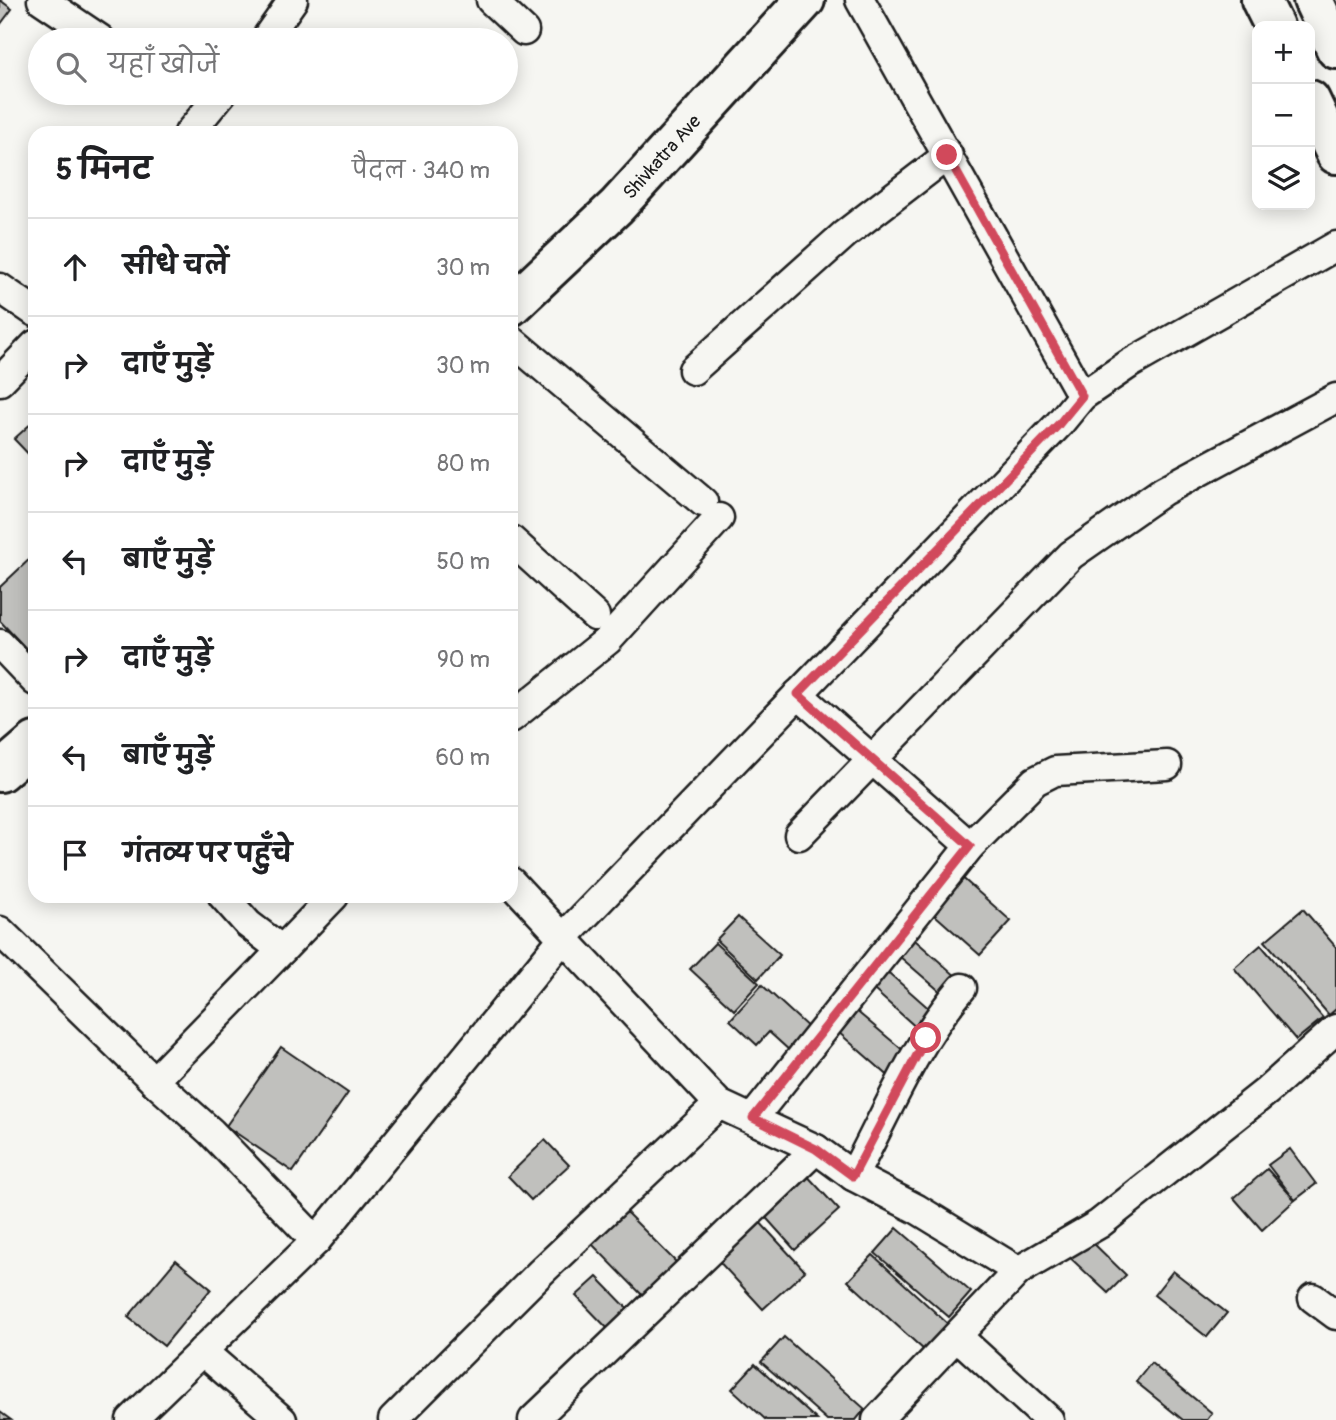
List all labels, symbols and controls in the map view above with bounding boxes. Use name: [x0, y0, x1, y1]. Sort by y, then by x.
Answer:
map controls: [1252, 21, 1315, 210]
button: +: [1252, 21, 1315, 84]
search box: [28, 28, 518, 105]
icon: search: [52, 48, 90, 86]
text: यहाँ खोजें: [108, 49, 219, 81]
button: −: [1252, 84, 1315, 147]
street label: Shivkatra Ave: [618, 109, 707, 204]
route end: [931, 139, 962, 170]
button: layers: [1252, 147, 1315, 210]
text: 5 मिनट: [56, 151, 152, 188]
text: पैदल · 340 m: [352, 156, 490, 185]
icon: ahead: [56, 248, 94, 286]
text: सीधे चलें: [123, 250, 228, 282]
text: 30 m: [436, 253, 490, 282]
icon: right: [56, 346, 94, 384]
text: दाएँ मुड़ें: [123, 348, 212, 380]
text: 30 m: [436, 351, 490, 380]
icon: right: [56, 444, 94, 482]
text: दाएँ मुड़ें: [123, 446, 212, 478]
text: 80 m: [437, 449, 490, 478]
icon: left: [56, 542, 94, 580]
text: बाएँ मुड़ें: [123, 544, 213, 576]
text: 50 m: [436, 547, 490, 576]
icon: right: [56, 640, 94, 678]
text: दाएँ मुड़ें: [123, 642, 212, 674]
text: 90 m: [437, 645, 490, 674]
icon: left: [56, 738, 94, 776]
text: बाएँ मुड़ें: [123, 740, 213, 772]
text: 60 m: [435, 743, 490, 772]
icon: arrive: [56, 836, 94, 874]
text: गंतव्य पर पहुँचे: [123, 838, 292, 870]
route start: [910, 1022, 941, 1053]

